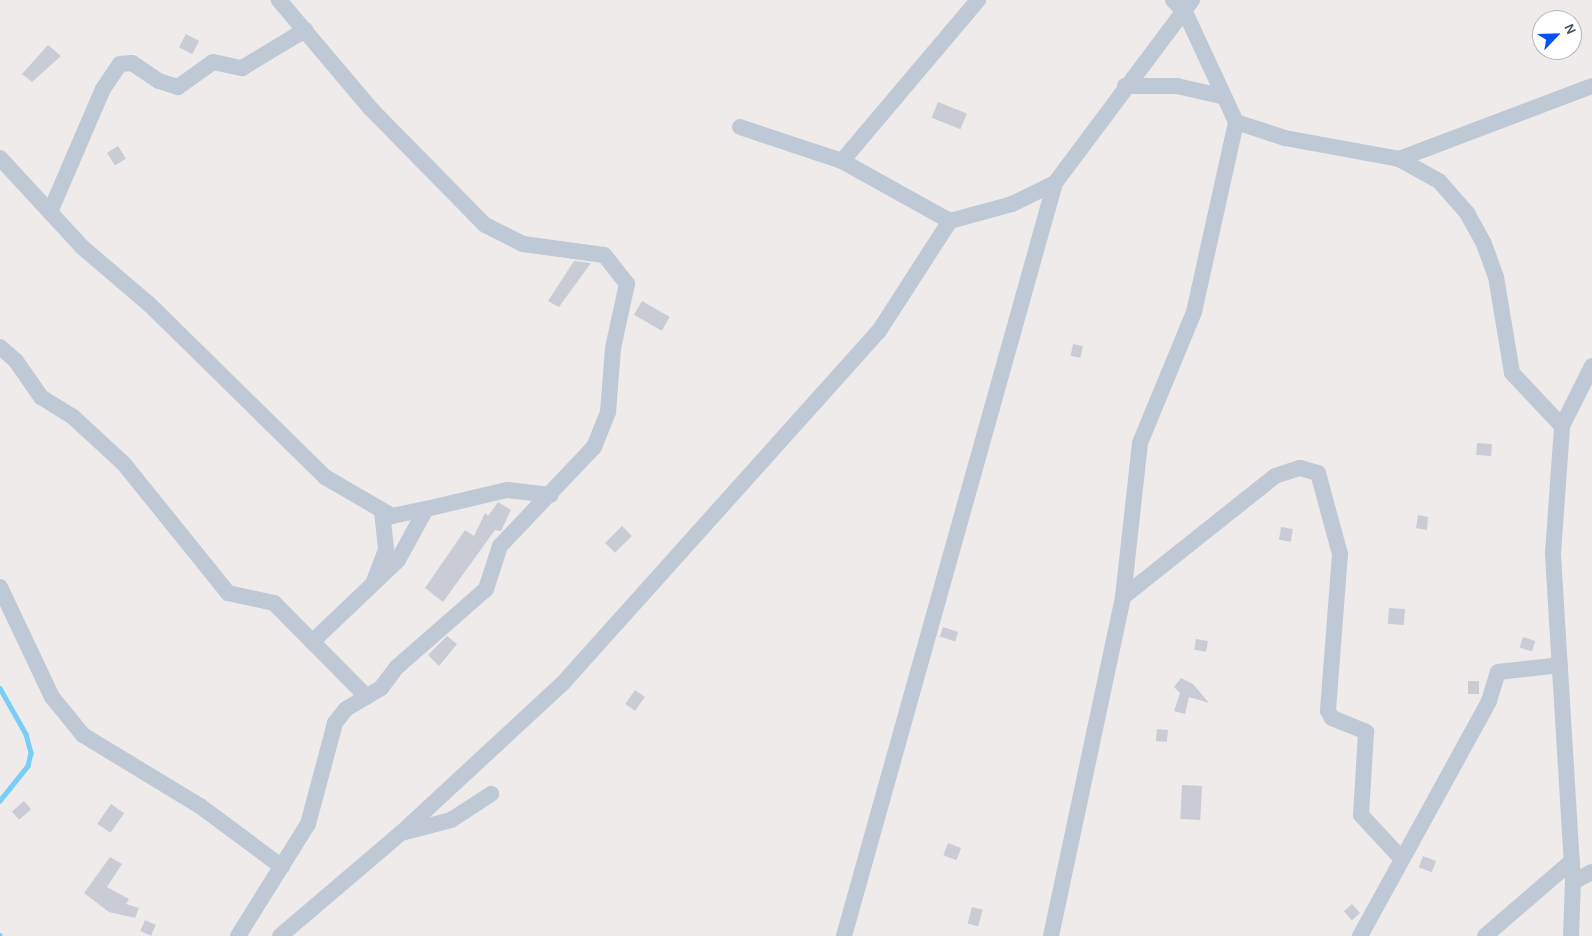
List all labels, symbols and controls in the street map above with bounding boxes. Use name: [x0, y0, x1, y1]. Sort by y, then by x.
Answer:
north arrow: [1532, 10, 1582, 60]
text: N: [1560, 21, 1580, 37]

